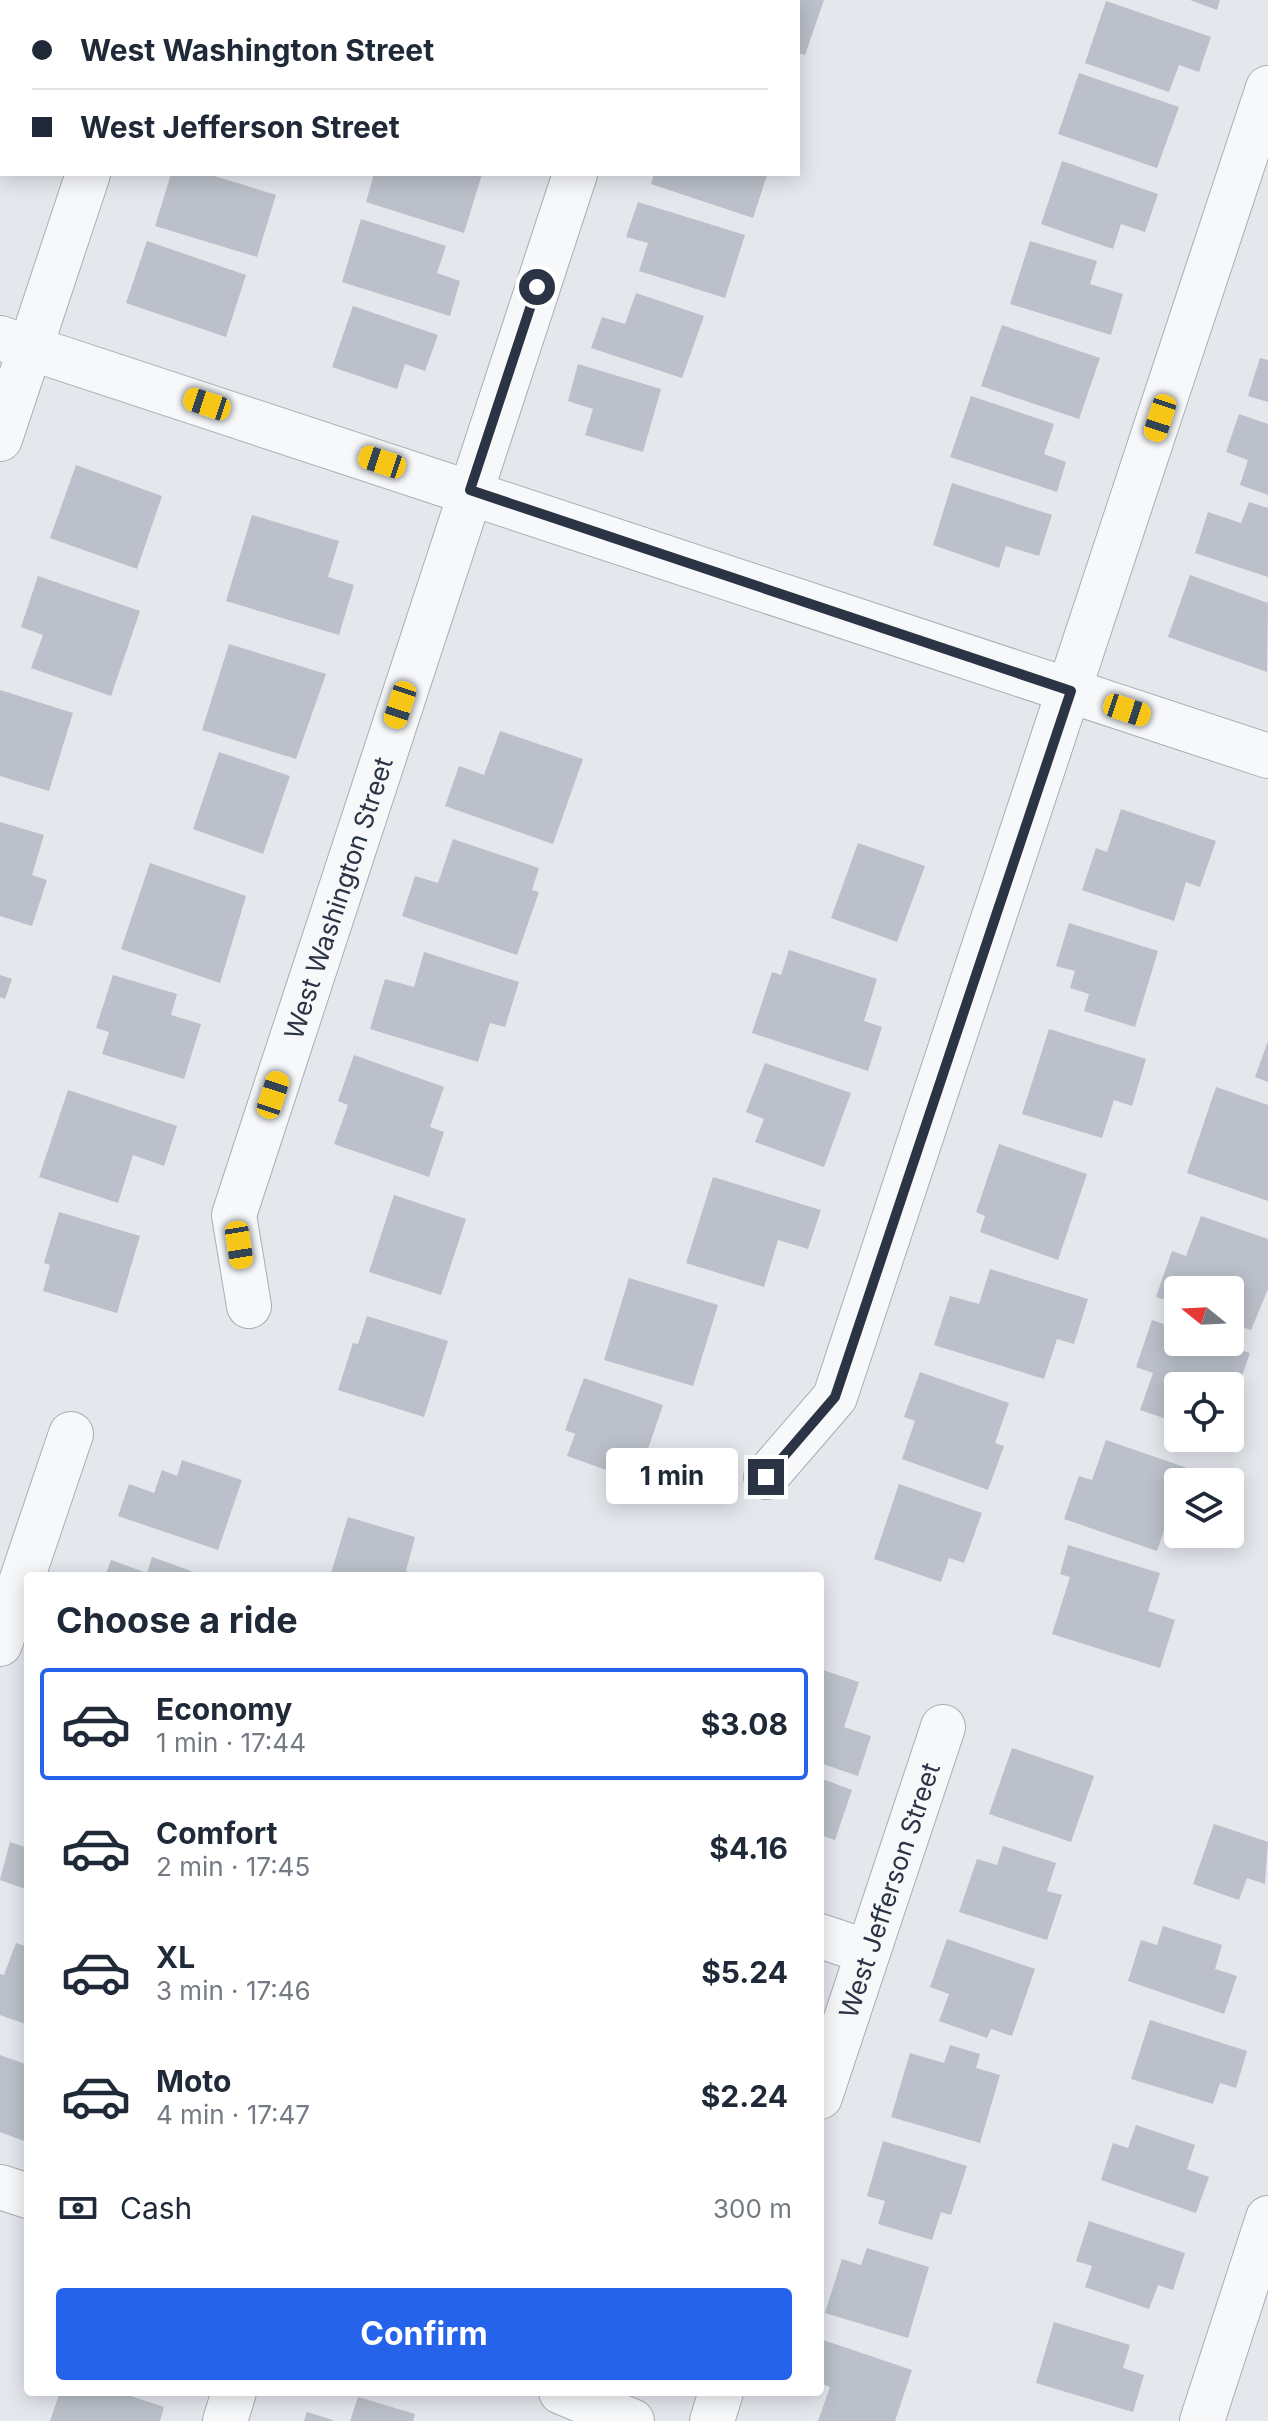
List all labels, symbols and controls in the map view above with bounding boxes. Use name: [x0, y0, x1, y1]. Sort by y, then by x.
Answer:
text: West Washington Street: [80, 32, 434, 68]
text: West Jefferson Street: [80, 109, 400, 145]
route start: [519, 269, 555, 305]
car: [180, 385, 234, 423]
car: [1141, 391, 1179, 445]
car: [355, 443, 409, 481]
car: [381, 678, 419, 732]
car: [1100, 691, 1154, 729]
street label: West Washington Street: [277, 753, 398, 1043]
car: [254, 1068, 292, 1122]
car: [223, 1219, 255, 1271]
north arrow: [1164, 1276, 1244, 1356]
map controls: [1164, 1276, 1244, 1548]
button: locate: [1164, 1372, 1244, 1452]
callout: 1 min: [606, 1449, 738, 1505]
route end: [748, 1459, 784, 1495]
text: 1 min: [640, 1460, 704, 1491]
button: layers: [1164, 1468, 1244, 1548]
text: Choose a ride: [56, 1598, 298, 1642]
icon: car: [60, 1688, 132, 1760]
text: Economy: [156, 1691, 292, 1727]
text: $3.08: [701, 1706, 788, 1742]
text: 1 min · 17:44: [156, 1727, 306, 1758]
street label: West Jefferson Street: [832, 1759, 946, 2022]
icon: car: [60, 1812, 132, 1884]
text: Comfort: [156, 1815, 277, 1851]
text: $4.16: [709, 1830, 788, 1866]
text: 2 min · 17:45: [156, 1851, 310, 1882]
icon: car: [60, 1936, 132, 2008]
text: XL: [156, 1939, 195, 1975]
text: $5.24: [701, 1954, 788, 1990]
text: 3 min · 17:46: [156, 1975, 311, 2006]
icon: car: [60, 2060, 132, 2132]
text: Moto: [156, 2063, 231, 2099]
text: $2.24: [701, 2078, 788, 2114]
text: 4 min · 17:47: [156, 2099, 310, 2130]
icon: cash: [56, 2186, 100, 2230]
text: Cash: [120, 2190, 192, 2226]
text: 300 m: [713, 2193, 792, 2224]
button: Confirm: [56, 2288, 792, 2380]

